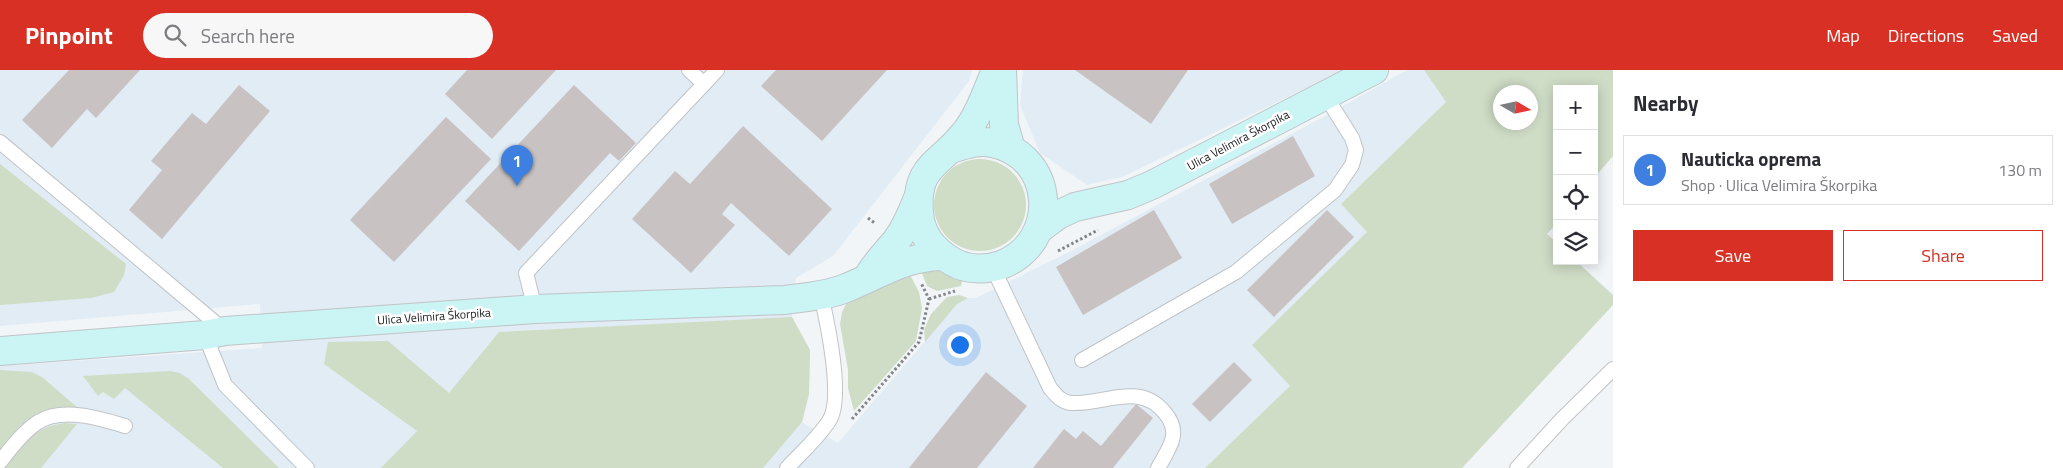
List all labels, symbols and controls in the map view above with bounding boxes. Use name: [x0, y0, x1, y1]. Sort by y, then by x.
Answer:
search box: [143, 13, 493, 58]
text: Pinpoint: [25, 17, 113, 53]
icon: search: [161, 21, 189, 49]
text: Search here: [201, 21, 295, 50]
text: Map: [1826, 22, 1860, 49]
text: Directions: [1888, 22, 1964, 49]
text: Saved: [1992, 22, 2038, 49]
north arrow: [1493, 85, 1538, 130]
map controls: [1553, 85, 1598, 265]
button: +: [1553, 85, 1598, 130]
text: Nearby: [1633, 87, 1698, 119]
street label: Ulica Velimira Škorpika: [1183, 105, 1293, 175]
button: −: [1553, 130, 1598, 175]
text: Nauticka oprema: [1681, 144, 1821, 173]
pin: 1: [501, 145, 533, 186]
text: 1: [1646, 158, 1654, 182]
text: 130 m: [1998, 158, 2042, 182]
text: Shop · Ulica Velimira Škorpika: [1681, 173, 1877, 197]
button: locate: [1553, 175, 1598, 220]
button: layers: [1553, 220, 1598, 265]
button: Save: [1633, 230, 1833, 281]
button: Share: [1843, 230, 2043, 281]
street label: Ulica Velimira Škorpika: [377, 303, 491, 329]
your location: [947, 332, 973, 358]

